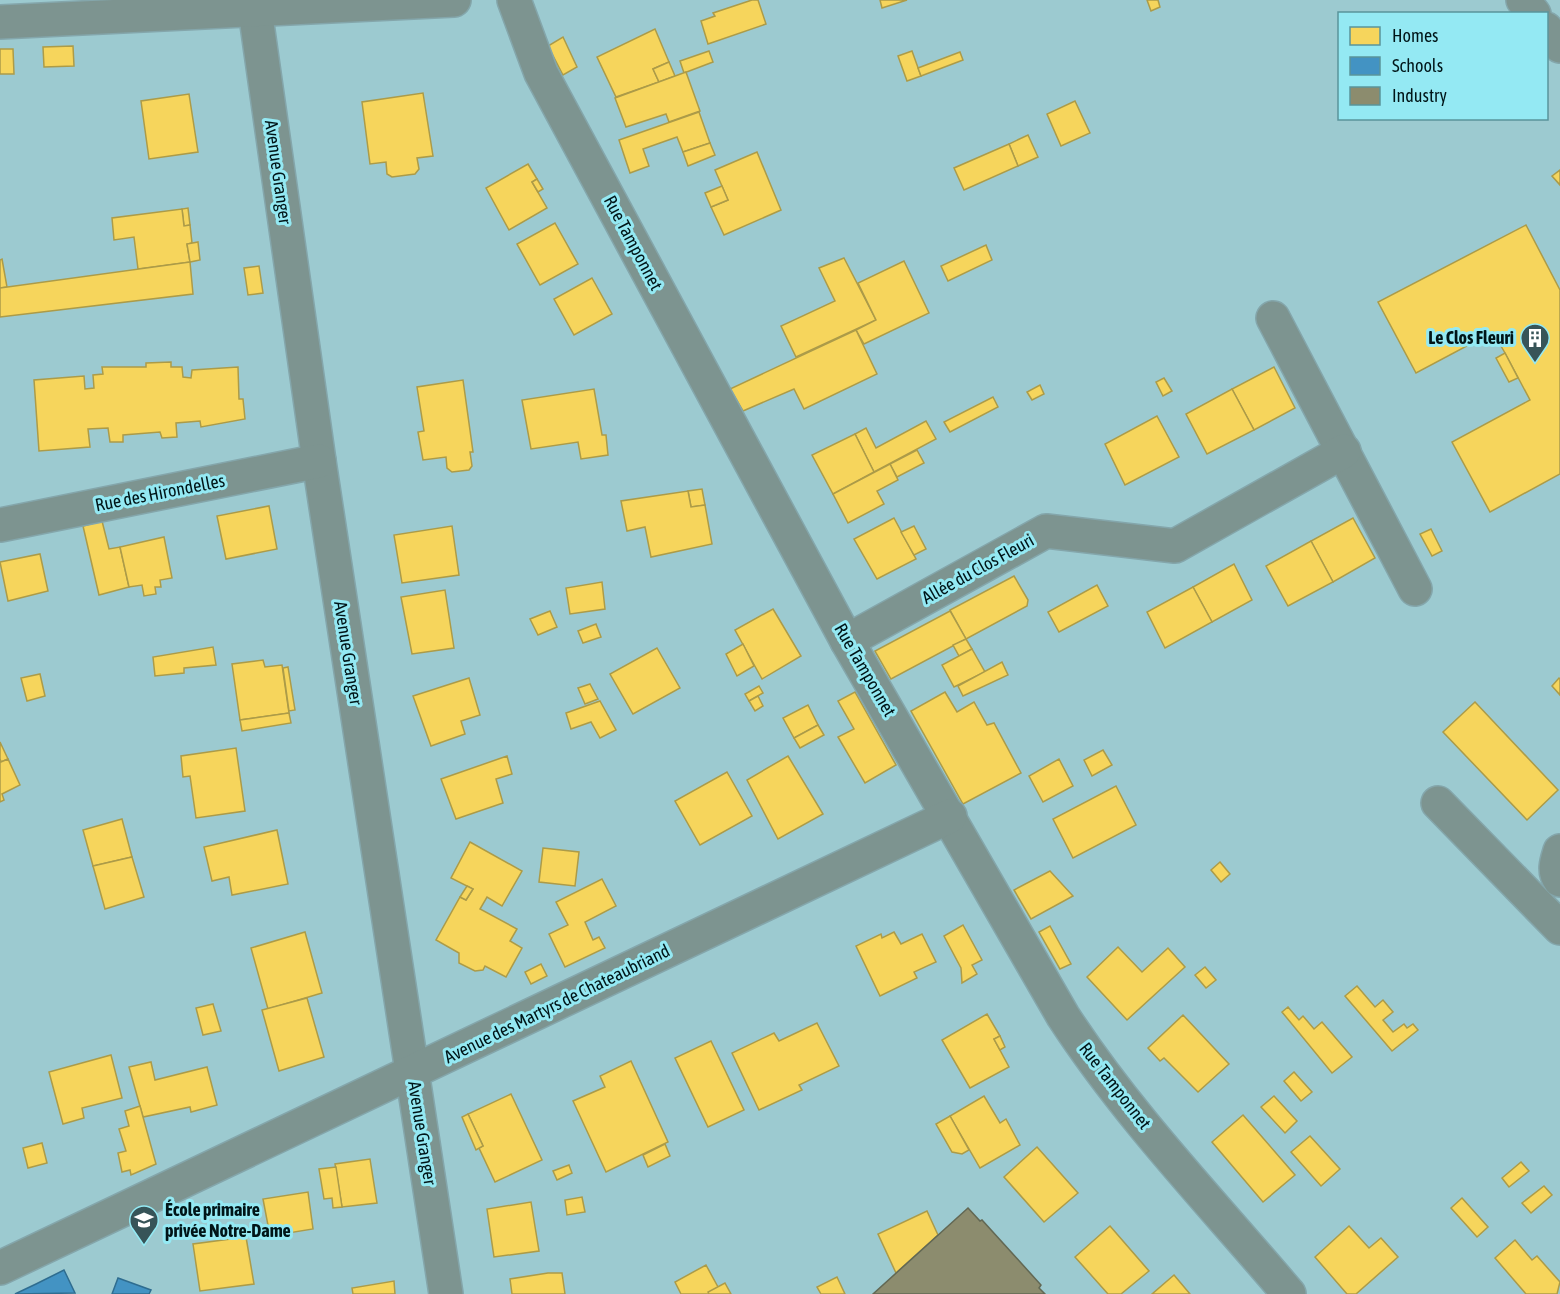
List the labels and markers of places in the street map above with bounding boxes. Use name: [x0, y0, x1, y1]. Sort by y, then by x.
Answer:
building icon: Le Clos Fleuri: [1519, 322, 1551, 364]
place label: Le Clos Fleuri: [1428, 327, 1514, 348]
place label: École primaire privée Notre-Dame: [165, 1199, 291, 1241]
school or university icon: École primaire privée Notre-Dame: [128, 1204, 160, 1246]

